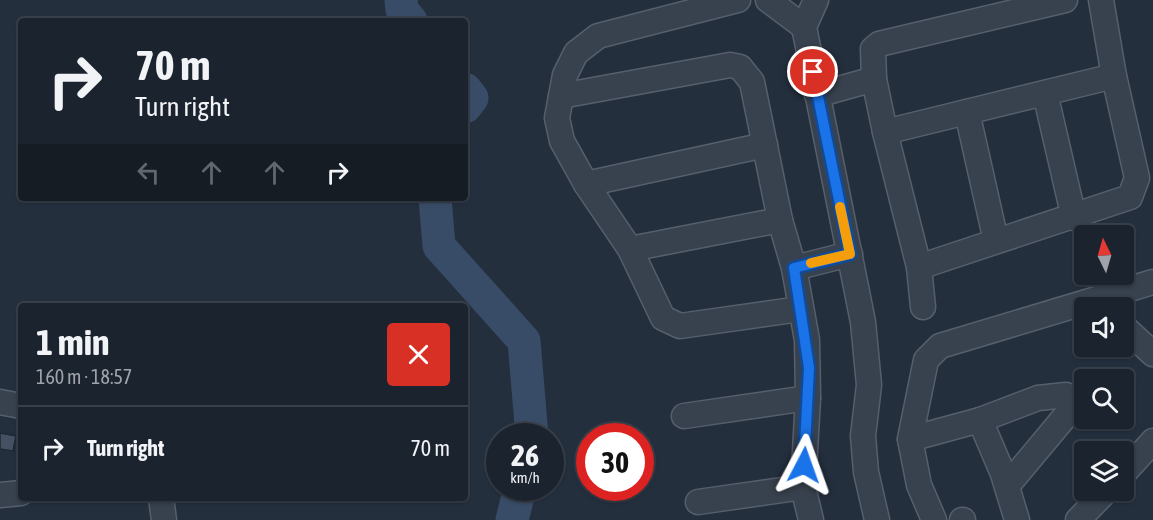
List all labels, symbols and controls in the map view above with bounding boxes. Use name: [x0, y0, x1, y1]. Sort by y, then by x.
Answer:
text: 70 m: [135, 41, 210, 89]
icon: right: [36, 42, 114, 120]
pin: [787, 46, 838, 97]
icon: arrive: [796, 55, 829, 88]
text: Turn right: [135, 91, 230, 122]
icon: left: [132, 156, 165, 189]
icon: ahead: [195, 156, 228, 189]
icon: ahead: [258, 156, 291, 189]
icon: right: [321, 156, 354, 189]
north arrow: [1074, 225, 1134, 285]
map controls: [1074, 225, 1134, 501]
button: sound: [1074, 297, 1134, 357]
text: 1 min: [36, 321, 110, 363]
button: close: [387, 323, 450, 386]
text: 160 m · 18:57: [36, 365, 132, 388]
button: search: [1074, 369, 1134, 429]
speed limit sign: 30: [576, 423, 654, 501]
icon: right: [36, 432, 69, 465]
position arrow: [772, 433, 836, 497]
text: Turn right: [87, 435, 164, 461]
text: 70 m: [410, 435, 450, 461]
text: 26: [511, 438, 539, 472]
button: layers: [1074, 441, 1134, 501]
text: km/h: [510, 469, 540, 486]

